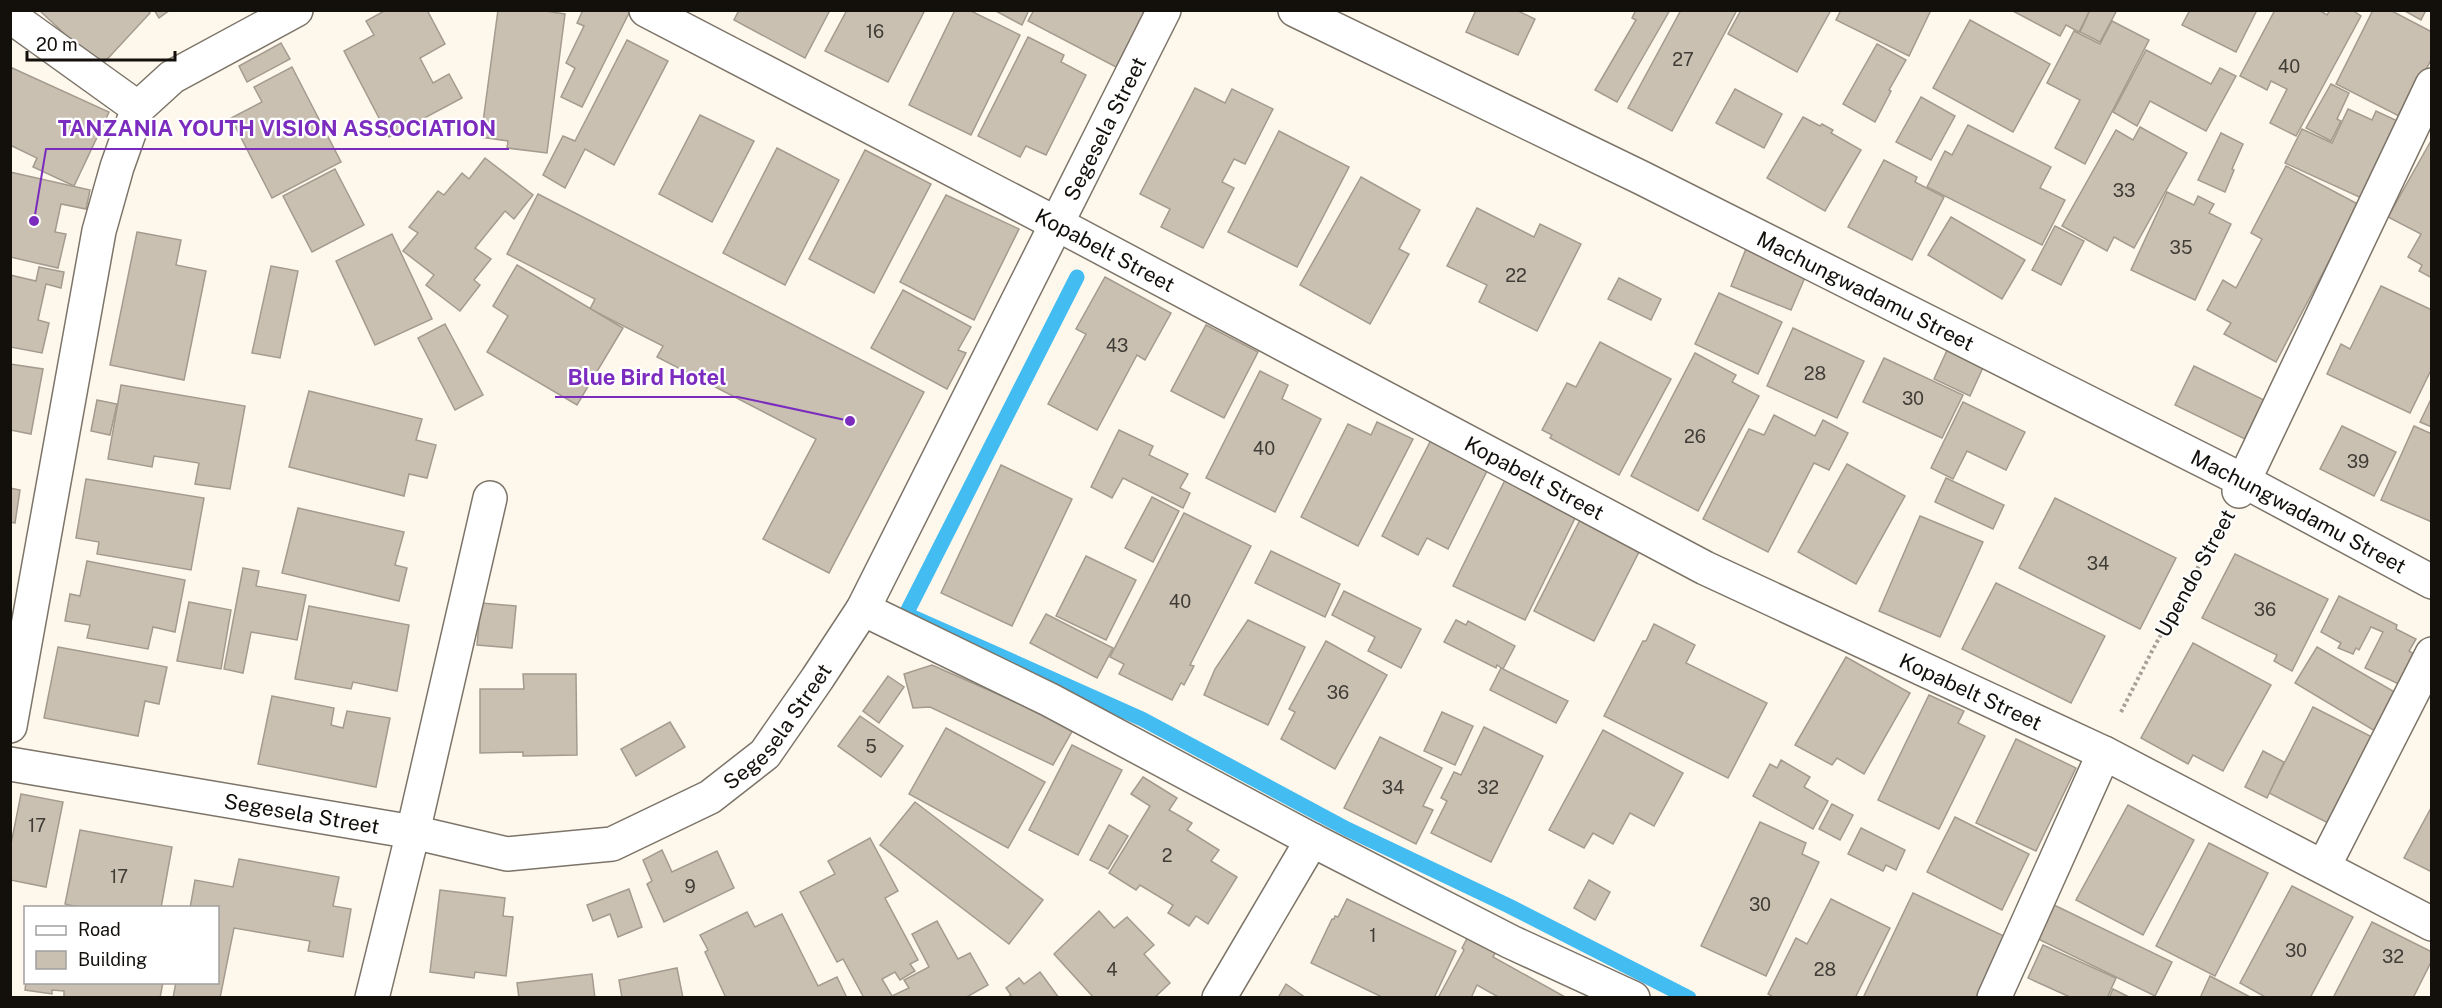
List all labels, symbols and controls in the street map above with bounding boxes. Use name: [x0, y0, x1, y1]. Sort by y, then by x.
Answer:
house number: 16: [866, 21, 884, 42]
scale bar: [27, 24, 176, 62]
text: 20 m: [36, 34, 78, 55]
house number: 27: [1672, 49, 1694, 70]
street label: Segesela Street: [1058, 53, 1151, 204]
house number: 40: [2278, 56, 2300, 77]
callout: TANZANIA YOUTH VISION ASSOCIATION: [46, 109, 509, 149]
text: TANZANIA YOUTH VISION ASSOCIATION: [58, 115, 496, 141]
house number: 33: [2113, 180, 2135, 201]
street label: Kopabelt Street: [1031, 203, 1179, 297]
street label: Machungwadamu Street: [1753, 226, 1978, 356]
house number: 35: [2170, 237, 2192, 258]
house number: 22: [1505, 265, 1527, 286]
house number: 43: [1106, 335, 1128, 356]
callout: Blue Bird Hotel: [555, 357, 738, 397]
house number: 28: [1804, 363, 1826, 384]
text: Blue Bird Hotel: [568, 364, 726, 390]
house number: 30: [1902, 388, 1924, 409]
house number: 26: [1684, 426, 1706, 447]
street label: Kopabelt Street: [1461, 430, 1609, 525]
house number: 40: [1253, 438, 1275, 459]
street label: Machungwadamu Street: [2187, 444, 2411, 578]
house number: 39: [2347, 451, 2369, 472]
street label: Upendo Street: [2150, 505, 2240, 641]
house number: 34: [2087, 553, 2109, 574]
house number: 40: [1169, 591, 1191, 612]
house number: 36: [2254, 599, 2276, 620]
street label: Kopabelt Street: [1896, 647, 2046, 735]
street label: Segesela Street: [718, 659, 836, 795]
house number: 36: [1327, 682, 1349, 703]
house number: 5: [865, 736, 877, 757]
house number: 34: [1382, 777, 1404, 798]
house number: 32: [1477, 777, 1499, 798]
street label: Segesela Street: [222, 788, 382, 839]
house number: 17: [28, 815, 46, 836]
house number: 2: [1162, 845, 1172, 866]
house number: 17: [110, 866, 128, 887]
house number: 9: [684, 876, 696, 897]
house number: 30: [1749, 894, 1771, 915]
legend: [24, 906, 219, 984]
text: Road: [78, 919, 121, 940]
house number: 1: [1369, 925, 1377, 946]
house number: 30: [2285, 940, 2307, 961]
house number: 32: [2382, 946, 2404, 967]
text: Building: [78, 949, 147, 970]
house number: 4: [1106, 959, 1118, 980]
house number: 28: [1814, 959, 1836, 980]

